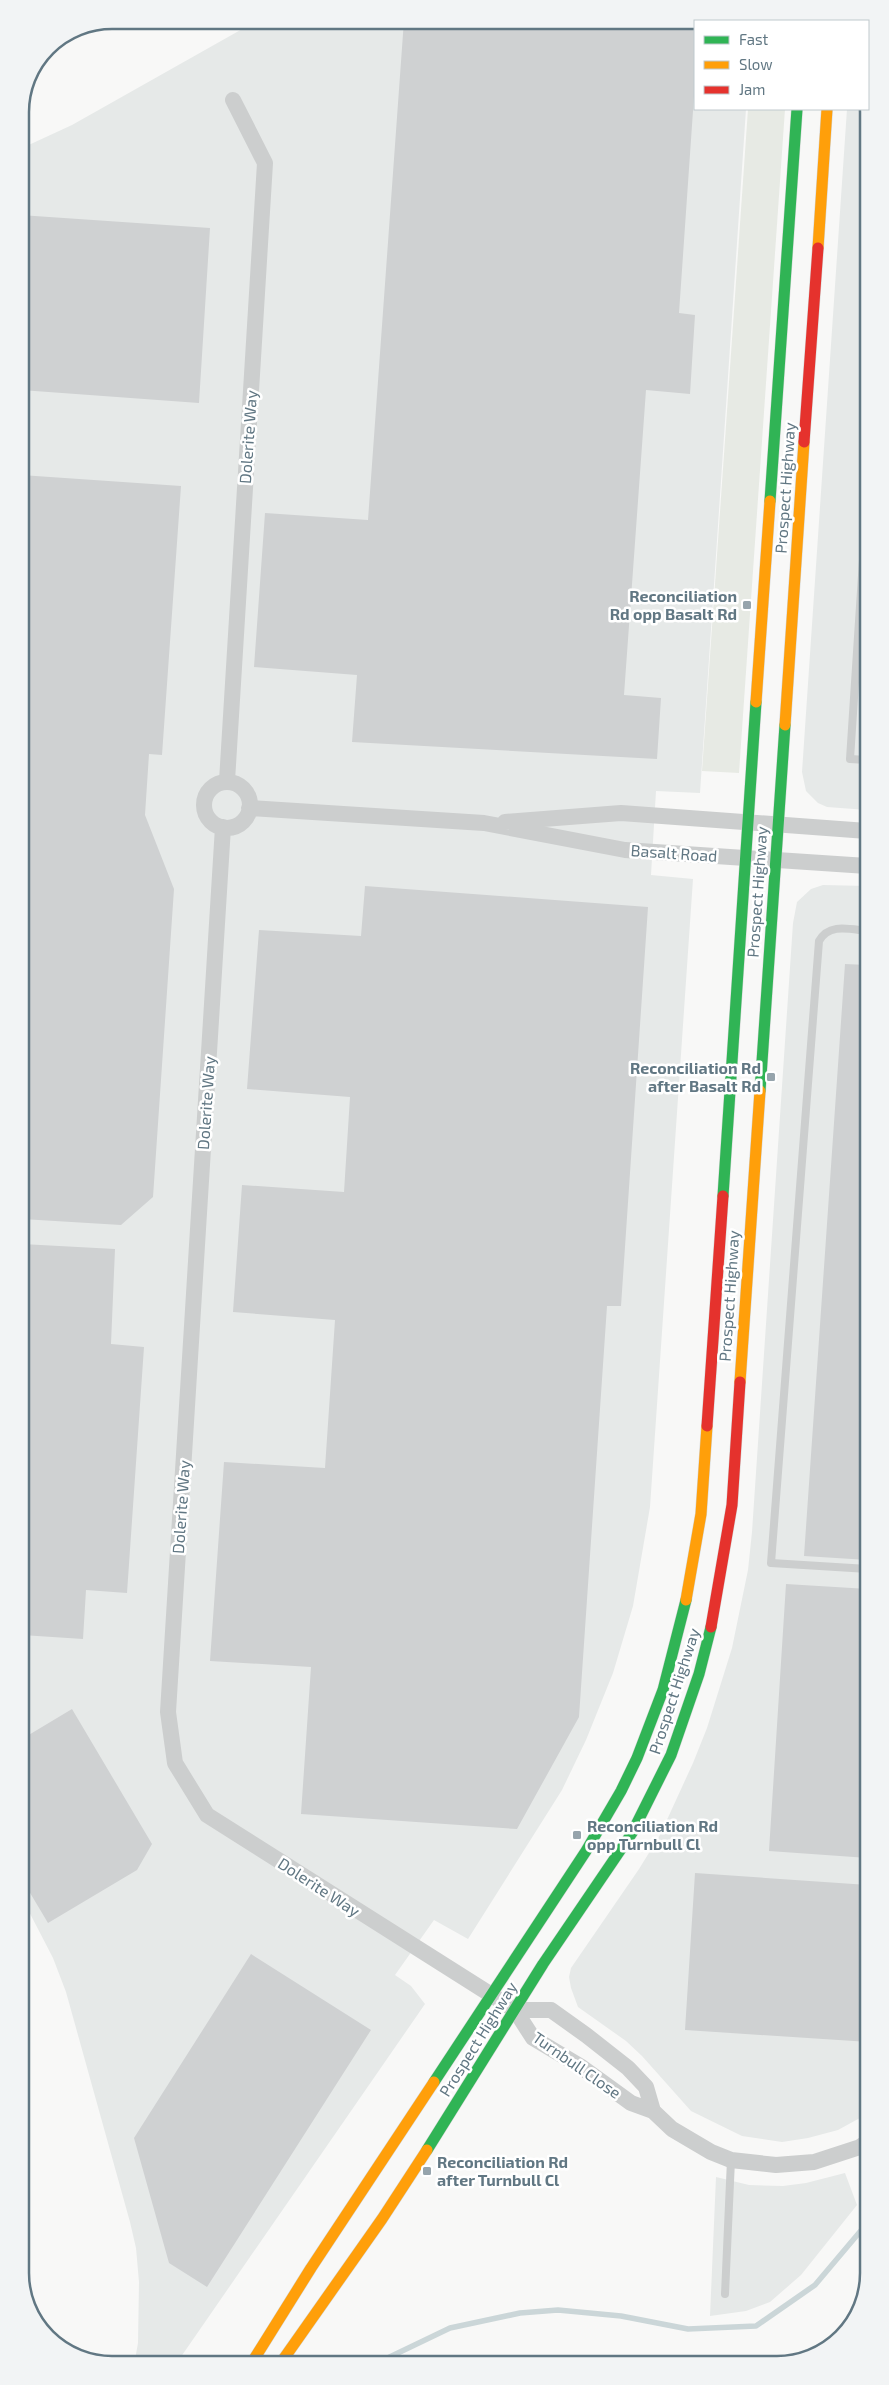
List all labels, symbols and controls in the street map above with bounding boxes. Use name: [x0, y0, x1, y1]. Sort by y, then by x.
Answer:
legend: [694, 20, 869, 110]
text: Fast: [739, 30, 769, 48]
text: Slow: [739, 55, 773, 73]
text: Jam: [739, 80, 765, 98]
street label: Dolerite Way: [235, 389, 260, 484]
street label: Prospect Highway: [770, 421, 799, 554]
place label: Reconciliation Rd opp Basalt Rd: [610, 586, 737, 623]
marker: Reconciliation Rd opp Basalt Rd: [741, 599, 753, 611]
street label: Prospect Highway: [742, 825, 771, 958]
street label: Basalt Road: [630, 840, 718, 865]
street label: Dolerite Way: [193, 1055, 218, 1150]
place label: Reconciliation Rd after Basalt Rd: [630, 1058, 761, 1095]
marker: Reconciliation Rd after Basalt Rd: [765, 1071, 777, 1083]
street label: Prospect Highway: [714, 1229, 743, 1362]
street label: Dolerite Way: [168, 1459, 193, 1554]
street label: Prospect Highway: [644, 1625, 703, 1756]
place label: Reconciliation Rd opp Turnbull Cl: [587, 1816, 718, 1853]
marker: Reconciliation Rd opp Turnbull Cl: [571, 1829, 583, 1841]
street label: Dolerite Way: [275, 1853, 364, 1920]
street label: Prospect Highway: [435, 1977, 521, 2100]
street label: Turnbull Close: [530, 2027, 625, 2102]
place label: Reconciliation Rd after Turnbull Cl: [437, 2152, 568, 2189]
marker: Reconciliation Rd after Turnbull Cl: [421, 2165, 433, 2177]

